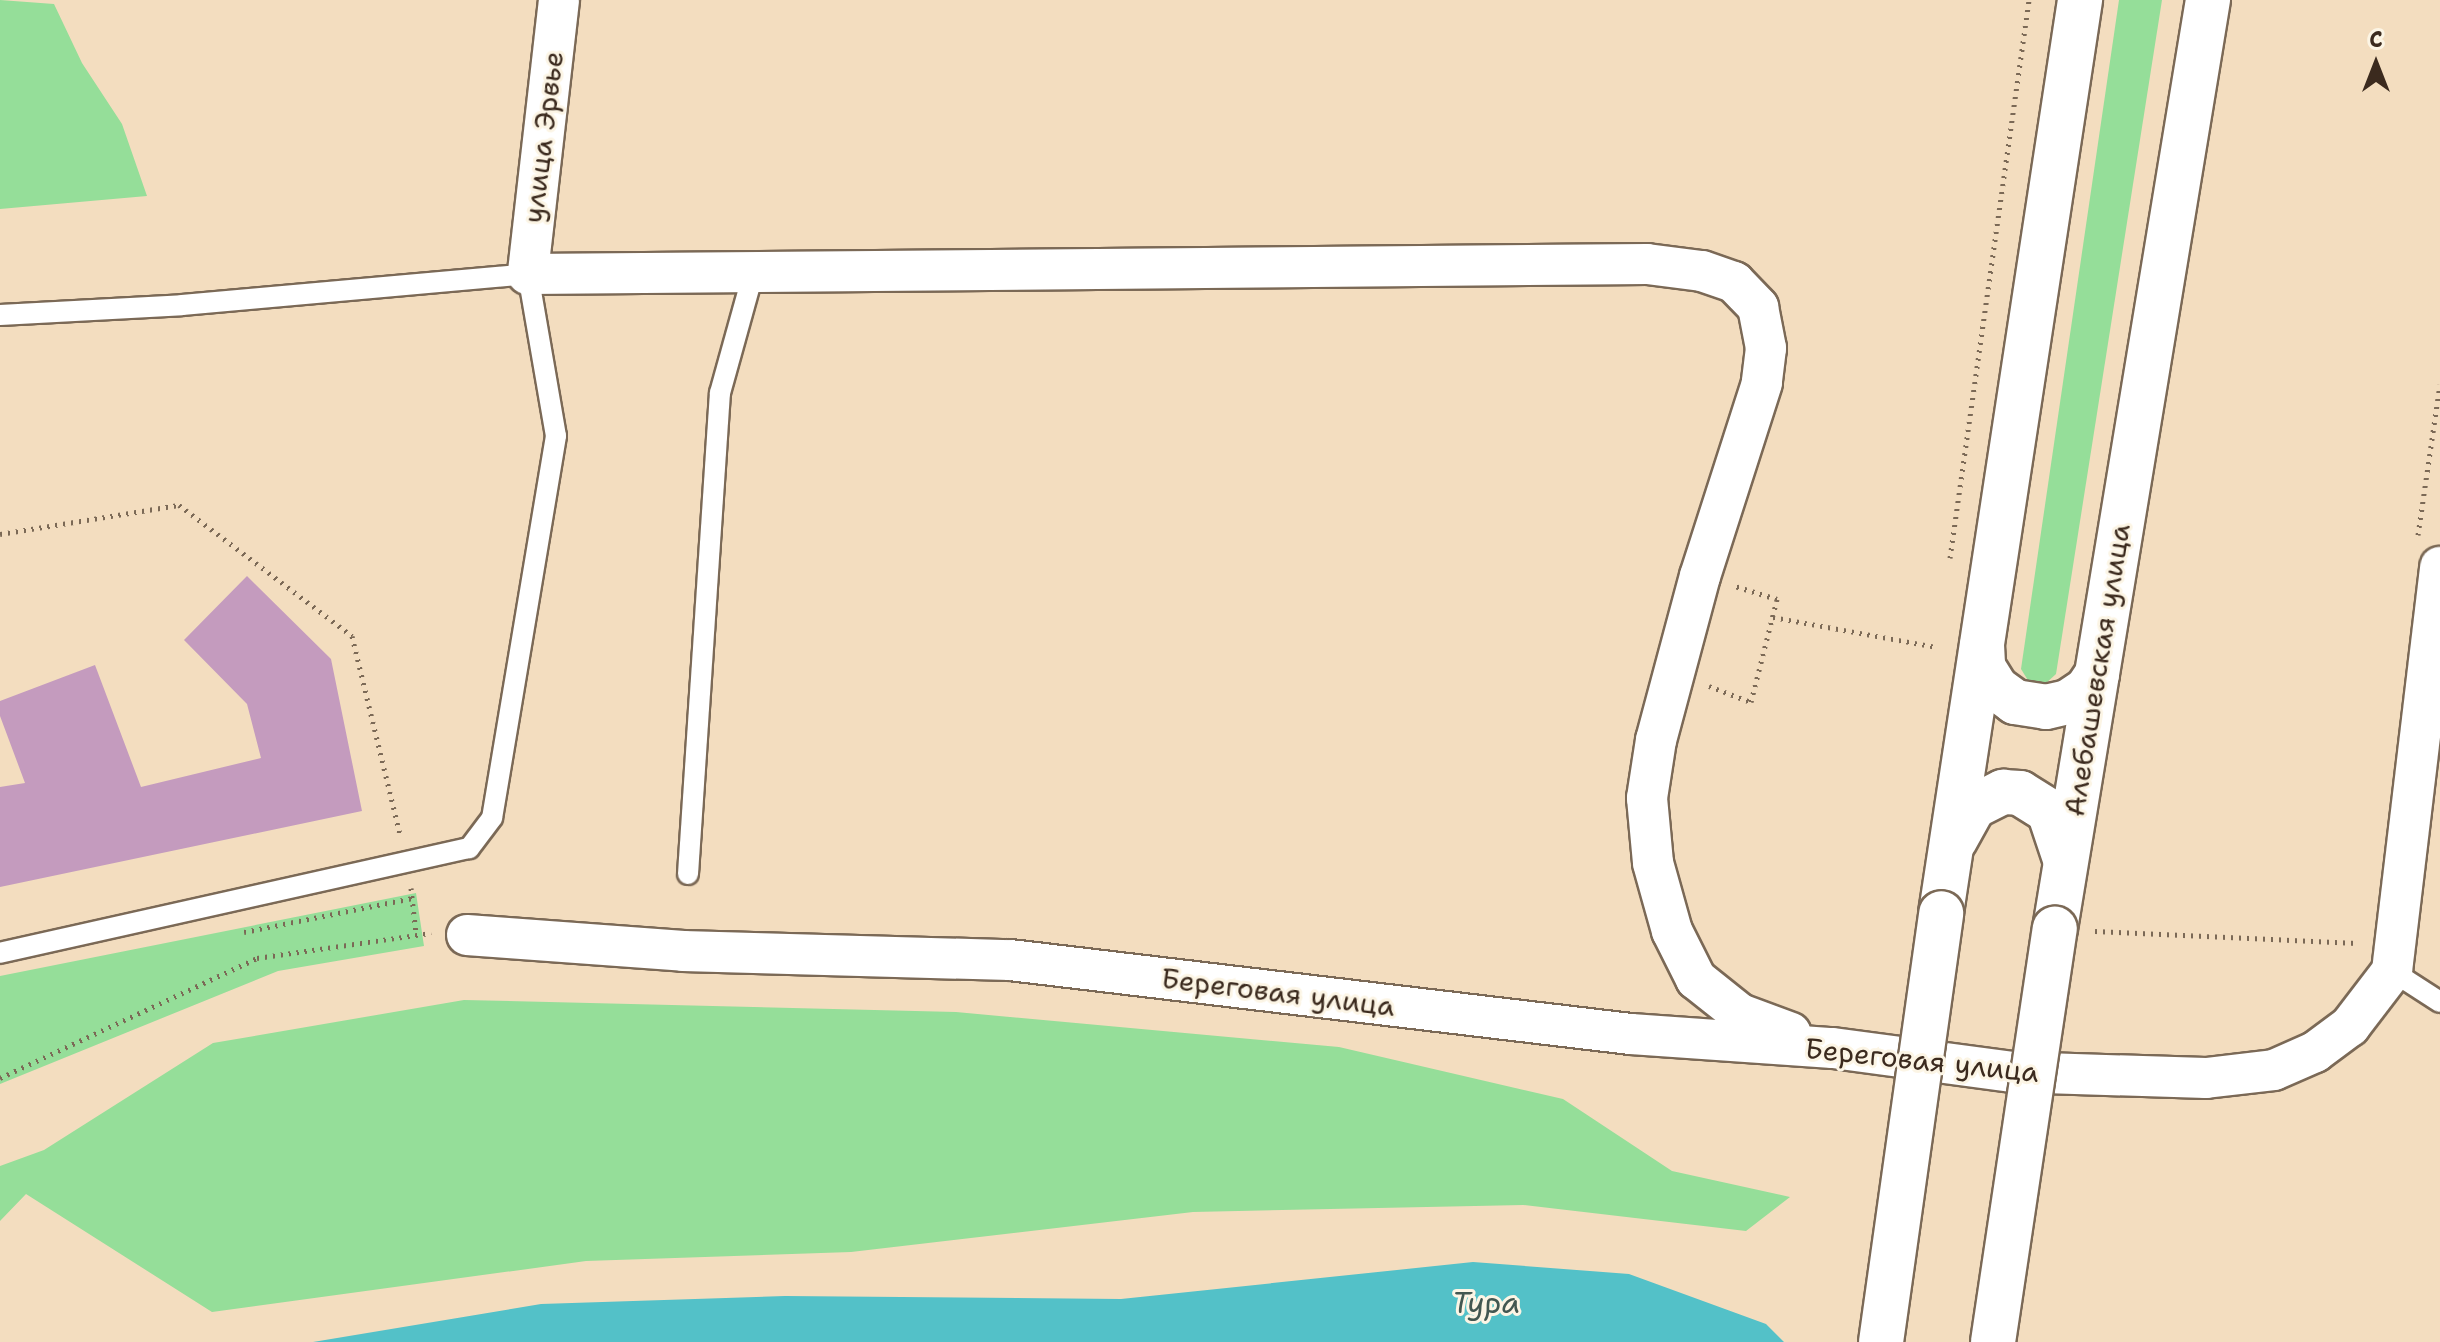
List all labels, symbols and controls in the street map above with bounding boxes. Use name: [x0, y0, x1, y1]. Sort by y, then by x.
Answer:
north arrow: [2336, 24, 2416, 104]
text: С: [2369, 25, 2383, 54]
street label: улица Эрвье: [516, 49, 570, 225]
street label: Алебашевская улица: [2057, 521, 2137, 819]
street label: Береговая улица: [1159, 961, 1397, 1023]
street label: Береговая улица: [1803, 1031, 2041, 1089]
water label: Тура: [1452, 1285, 1520, 1321]

